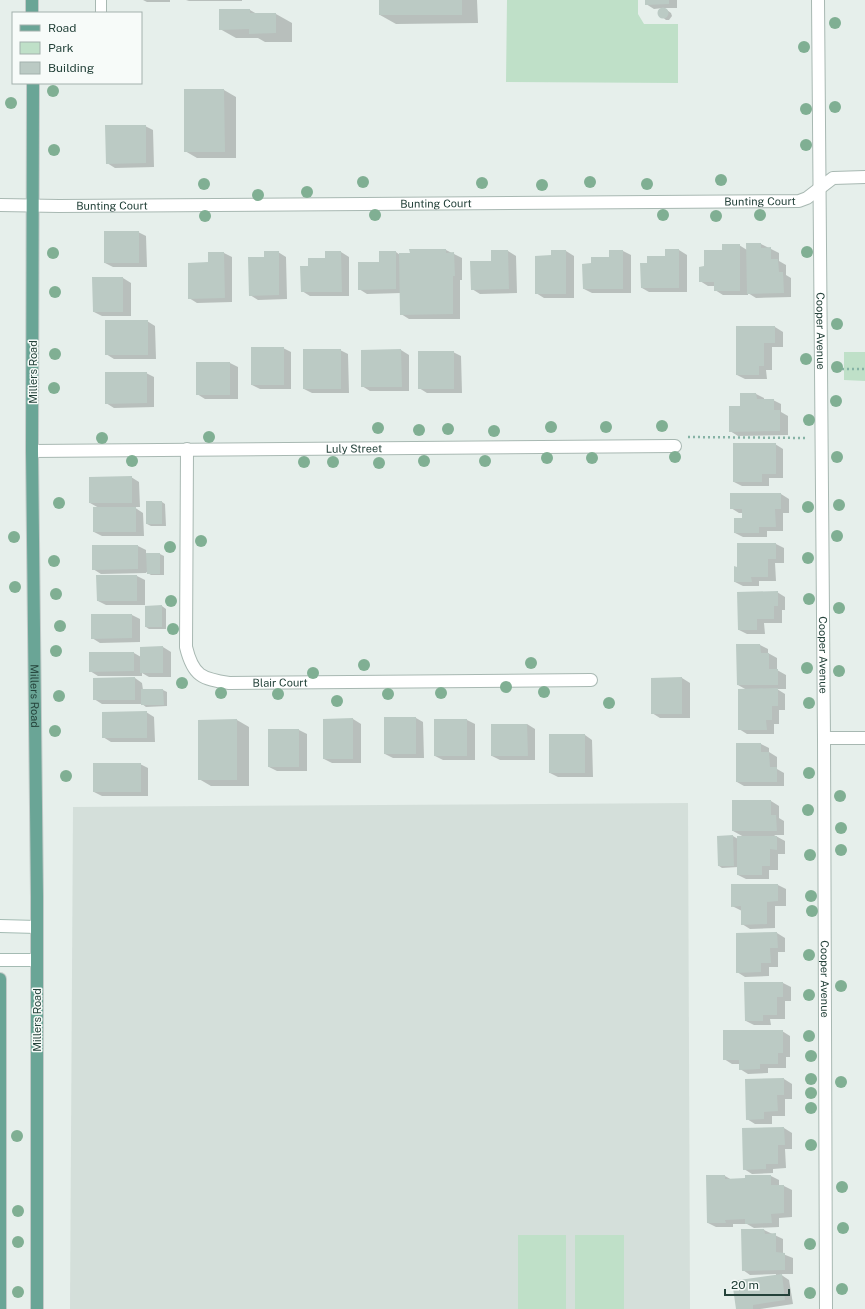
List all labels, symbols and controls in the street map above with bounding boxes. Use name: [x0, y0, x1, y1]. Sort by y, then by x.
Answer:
legend: [12, 12, 142, 84]
text: Road: [48, 21, 76, 35]
text: Park: [48, 41, 74, 55]
text: Building: [48, 61, 94, 75]
street label: Bunting Court: [724, 195, 796, 208]
street label: Bunting Court: [400, 197, 472, 210]
street label: Bunting Court: [76, 199, 148, 212]
street label: Cooper Avenue: [814, 292, 827, 370]
street label: Millers Road: [27, 340, 39, 404]
street label: Luly Street: [326, 442, 382, 455]
street label: Cooper Avenue: [817, 616, 830, 694]
street label: Millers Road: [28, 664, 41, 728]
street label: Blair Court: [252, 676, 308, 689]
street label: Cooper Avenue: [819, 940, 831, 1018]
street label: Millers Road: [31, 988, 43, 1052]
scale bar: [725, 1271, 789, 1297]
text: 20 m: [731, 1278, 759, 1292]

